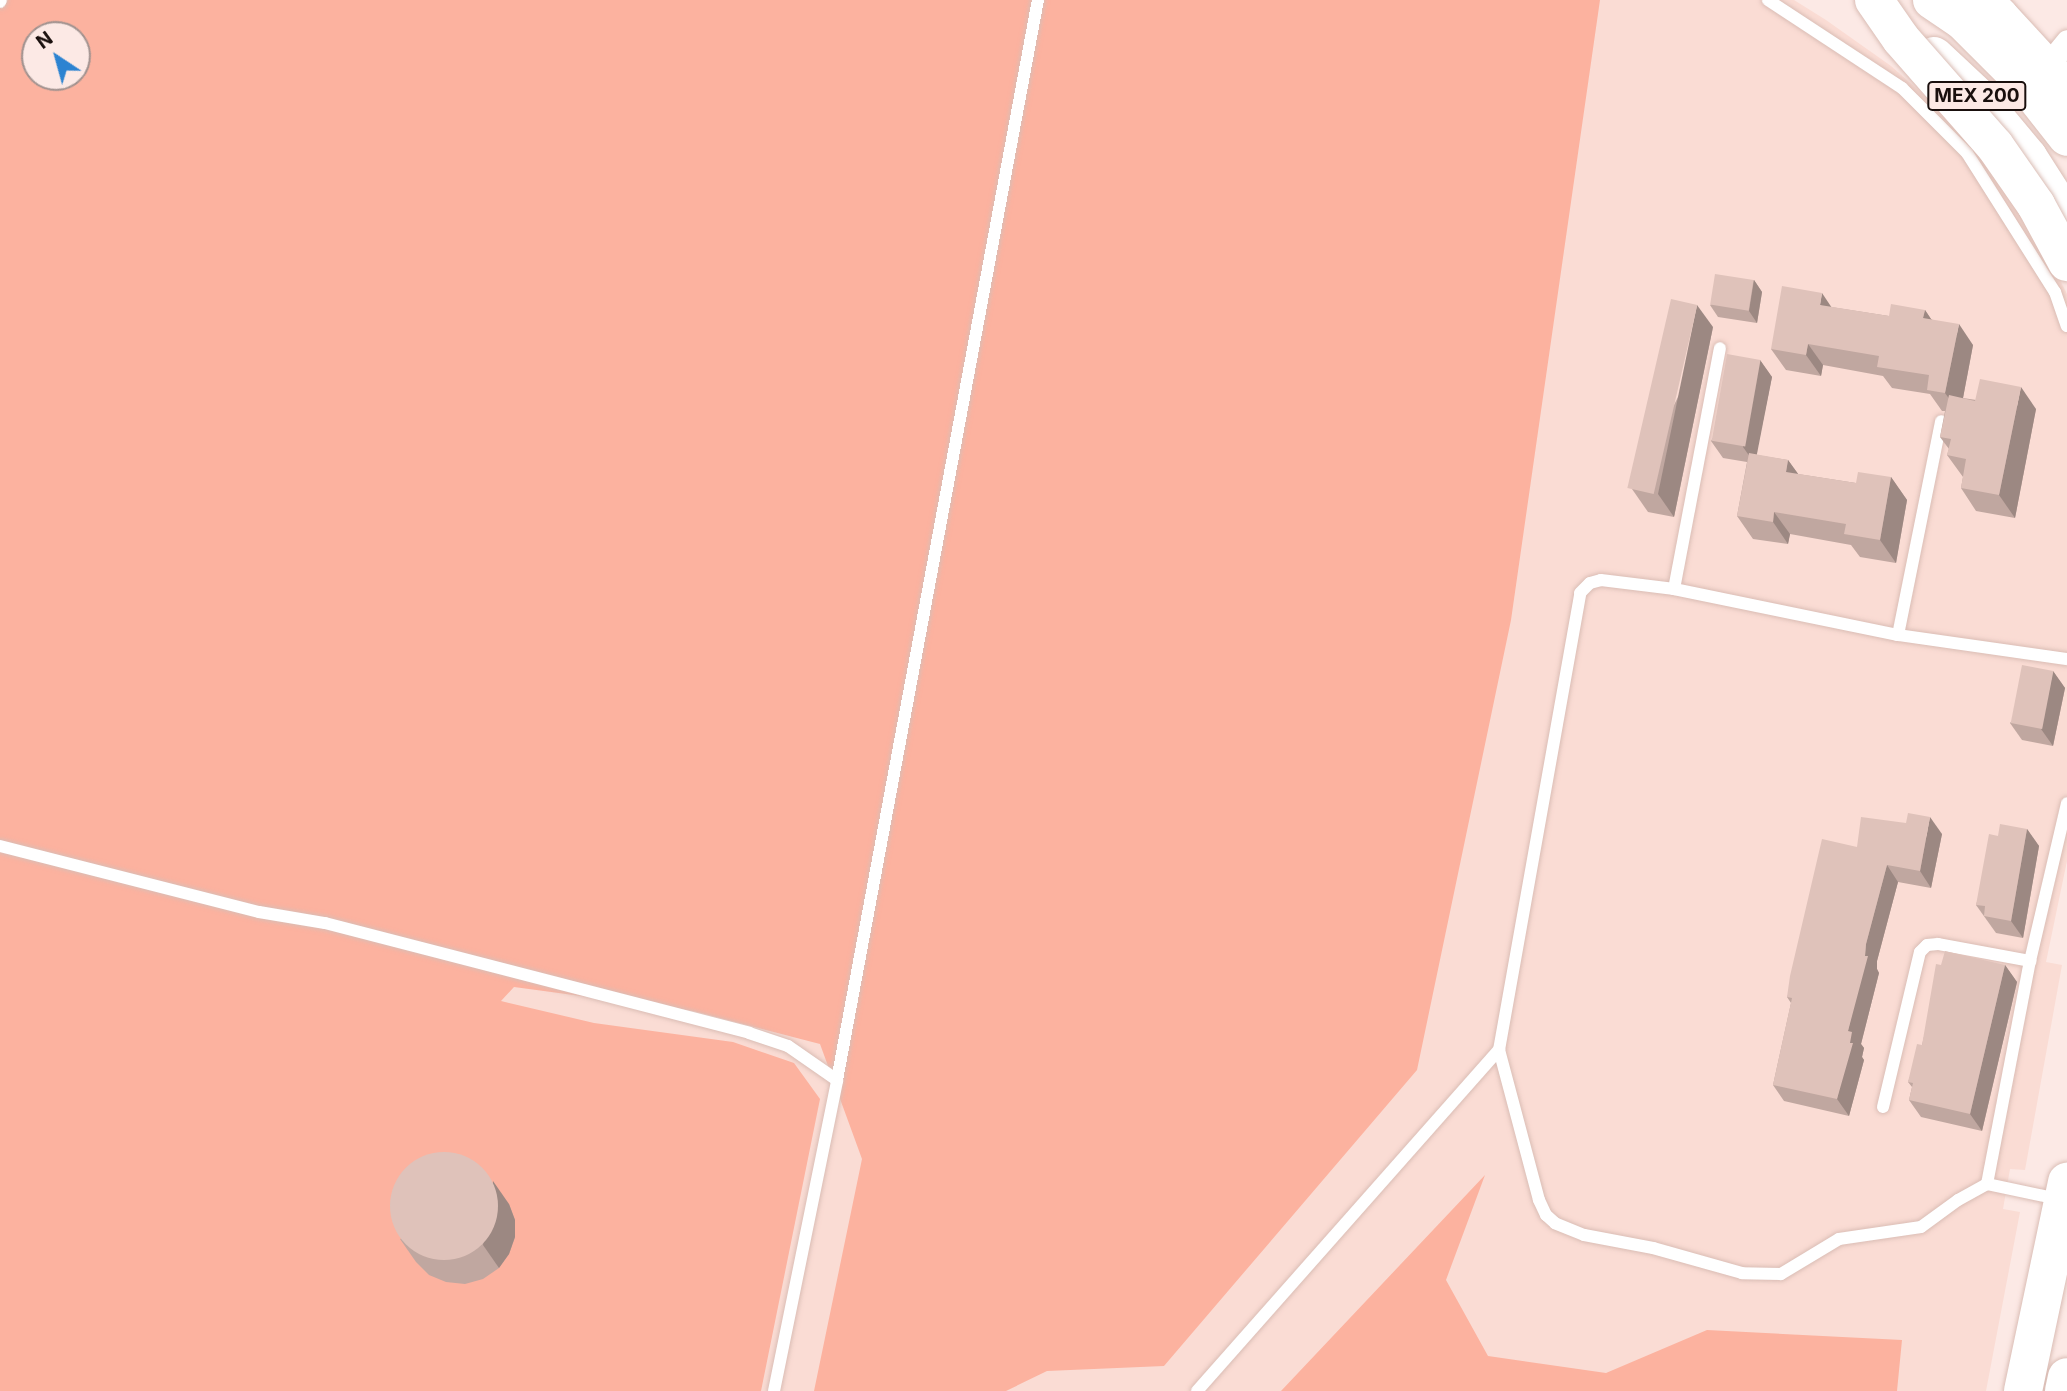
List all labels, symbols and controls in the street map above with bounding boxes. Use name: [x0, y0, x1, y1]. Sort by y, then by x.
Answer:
north arrow: [21, 21, 91, 91]
text: N: [32, 27, 57, 54]
road number: MEX 200: [1926, 80, 2028, 111]

